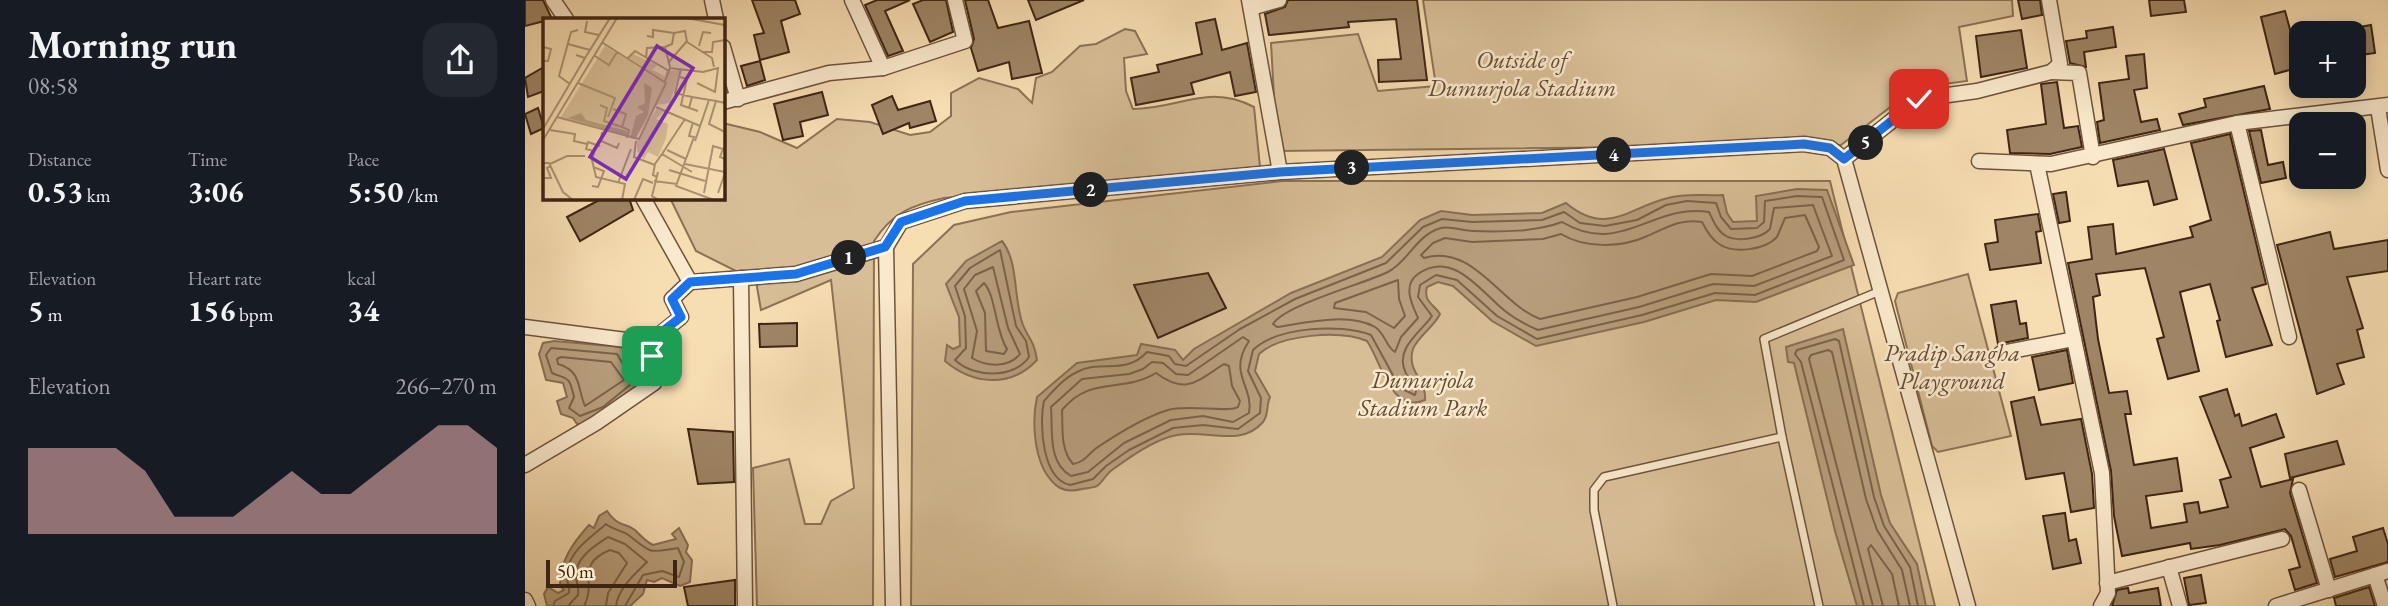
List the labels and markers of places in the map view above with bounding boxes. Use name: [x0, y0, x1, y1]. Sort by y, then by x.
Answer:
pin: [1889, 69, 1949, 129]
pin: 5: [1849, 125, 1883, 160]
pin: 4: [1597, 138, 1631, 172]
pin: 3: [1335, 150, 1369, 186]
pin: 2: [1073, 172, 1109, 208]
pin: 1: [831, 240, 867, 276]
pin: [622, 326, 682, 386]

